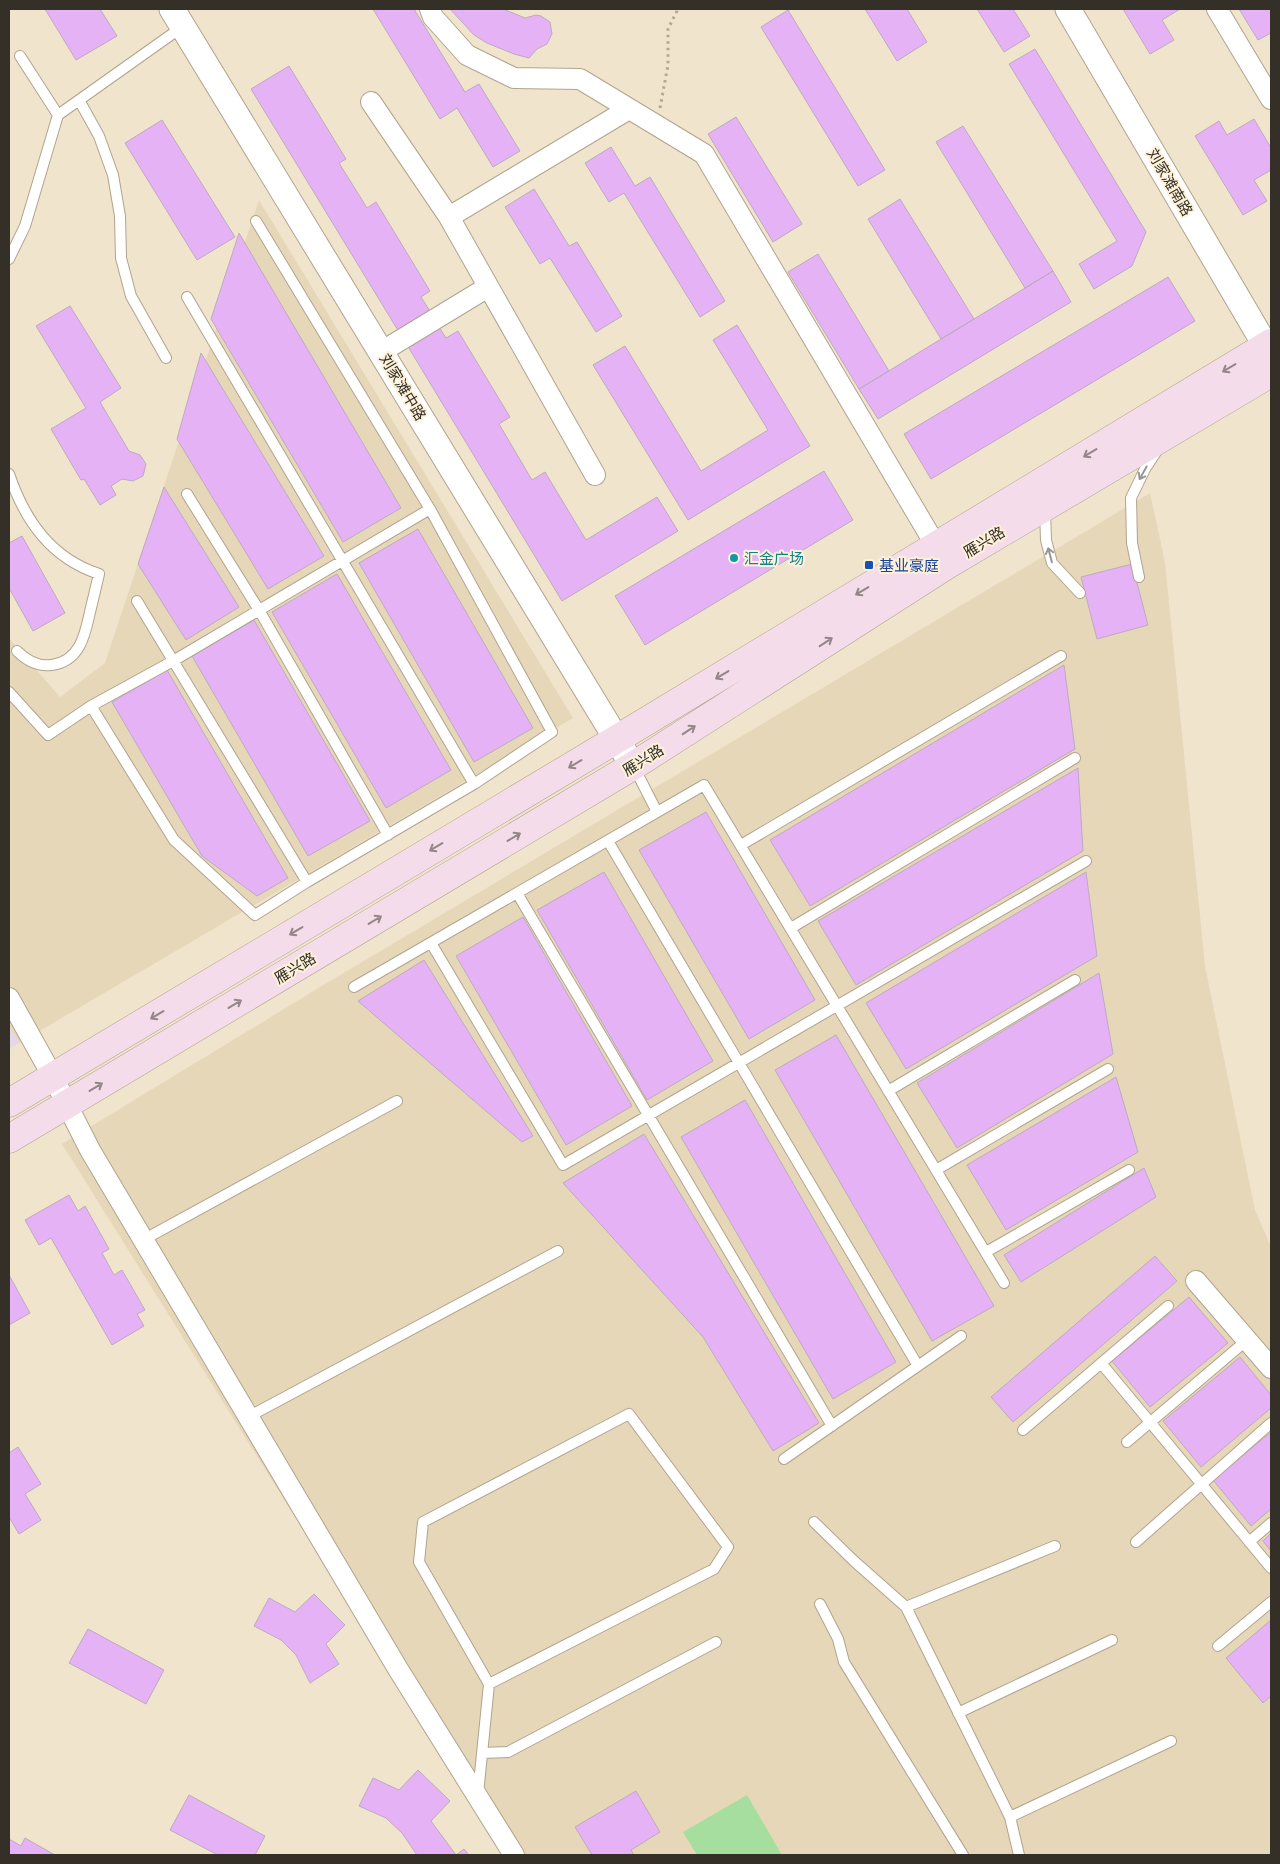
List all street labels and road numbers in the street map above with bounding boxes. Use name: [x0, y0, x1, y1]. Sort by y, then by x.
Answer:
street label: 刘家滩南路: [1142, 144, 1198, 220]
street label: 刘家滩中路: [375, 349, 431, 425]
street label: 雁兴路: [959, 521, 1009, 563]
street label: 雁兴路: [618, 739, 668, 781]
street label: 雁兴路: [270, 947, 320, 989]

